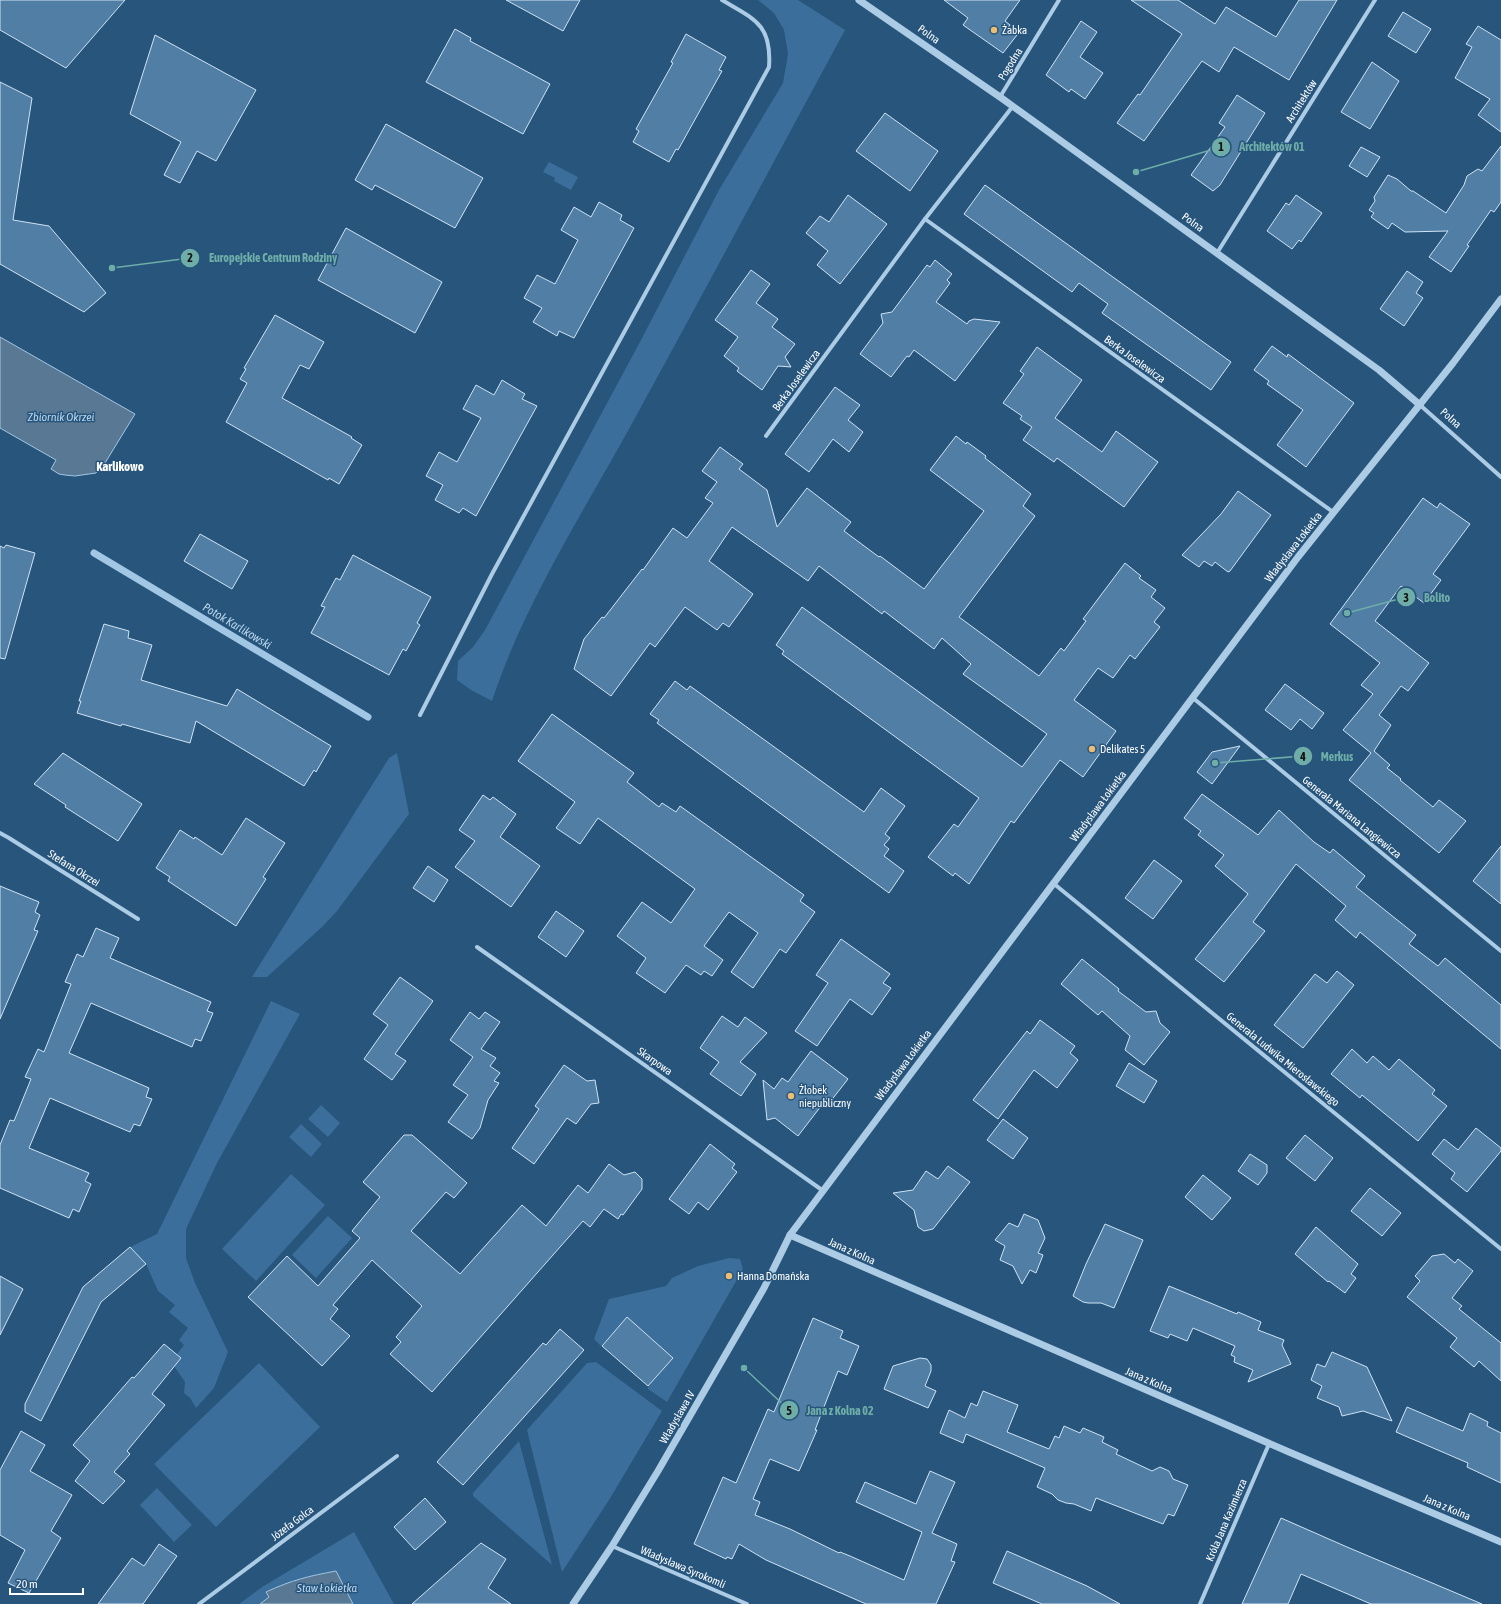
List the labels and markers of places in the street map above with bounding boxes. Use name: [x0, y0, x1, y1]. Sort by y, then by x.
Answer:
place label: Żabka: [1002, 24, 1027, 36]
marker: Żabka: [989, 25, 999, 35]
callout: Architektów 01: [1211, 135, 1313, 159]
callout: Europejskie Centrum Rodziny: [180, 246, 345, 270]
callout: Bolito: [1396, 585, 1458, 609]
place label: Delikates 5: [1100, 743, 1145, 755]
marker: Delikates 5: [1087, 744, 1097, 754]
callout: Merkus: [1293, 744, 1361, 768]
place label: Żłobek niepubliczny: [799, 1084, 851, 1109]
marker: Żłobek niepubliczny: [786, 1091, 796, 1101]
place label: Hanna Domańska: [737, 1270, 809, 1282]
marker: Hanna Domańska: [724, 1271, 734, 1281]
callout: Jana z Kolna 02: [779, 1398, 882, 1422]

